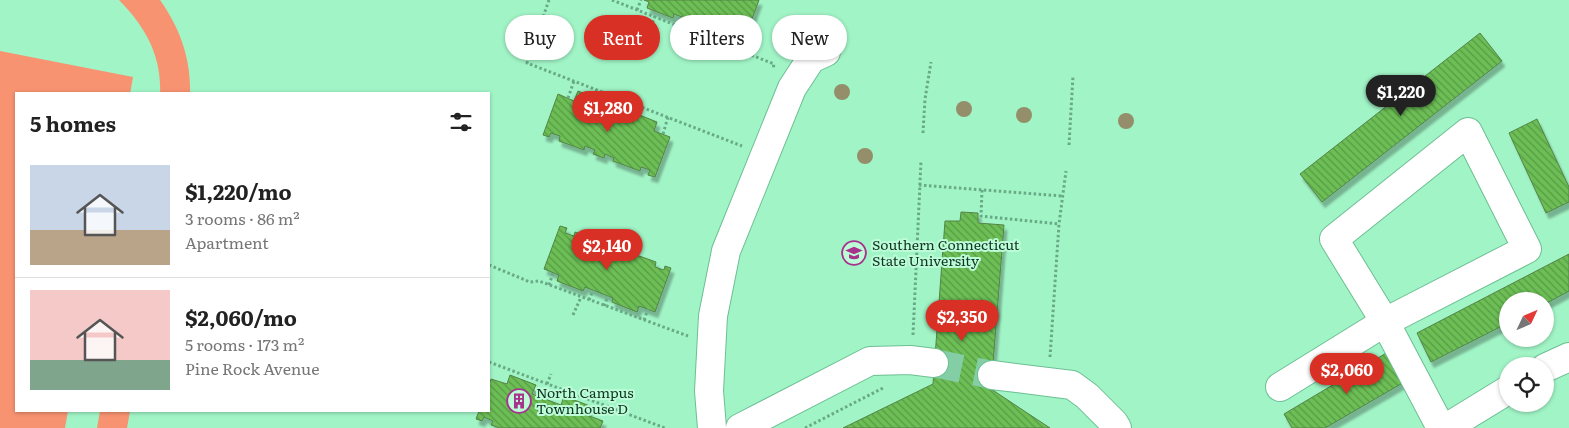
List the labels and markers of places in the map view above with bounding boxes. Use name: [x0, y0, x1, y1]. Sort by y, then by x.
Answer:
pin: $1,220: [1360, 74, 1442, 117]
pin: $1,280: [567, 90, 649, 133]
pin: $2,140: [566, 228, 648, 271]
place label: Southern Connecticut State University: [872, 234, 1020, 270]
school or university icon: Southern Connecticut State University: [841, 240, 867, 266]
pin: $2,350: [921, 300, 1003, 342]
pin: $2,060: [1306, 352, 1388, 395]
place label: North Campus Townhouse D: [536, 382, 634, 418]
building icon: North Campus Townhouse D: [506, 388, 532, 414]

